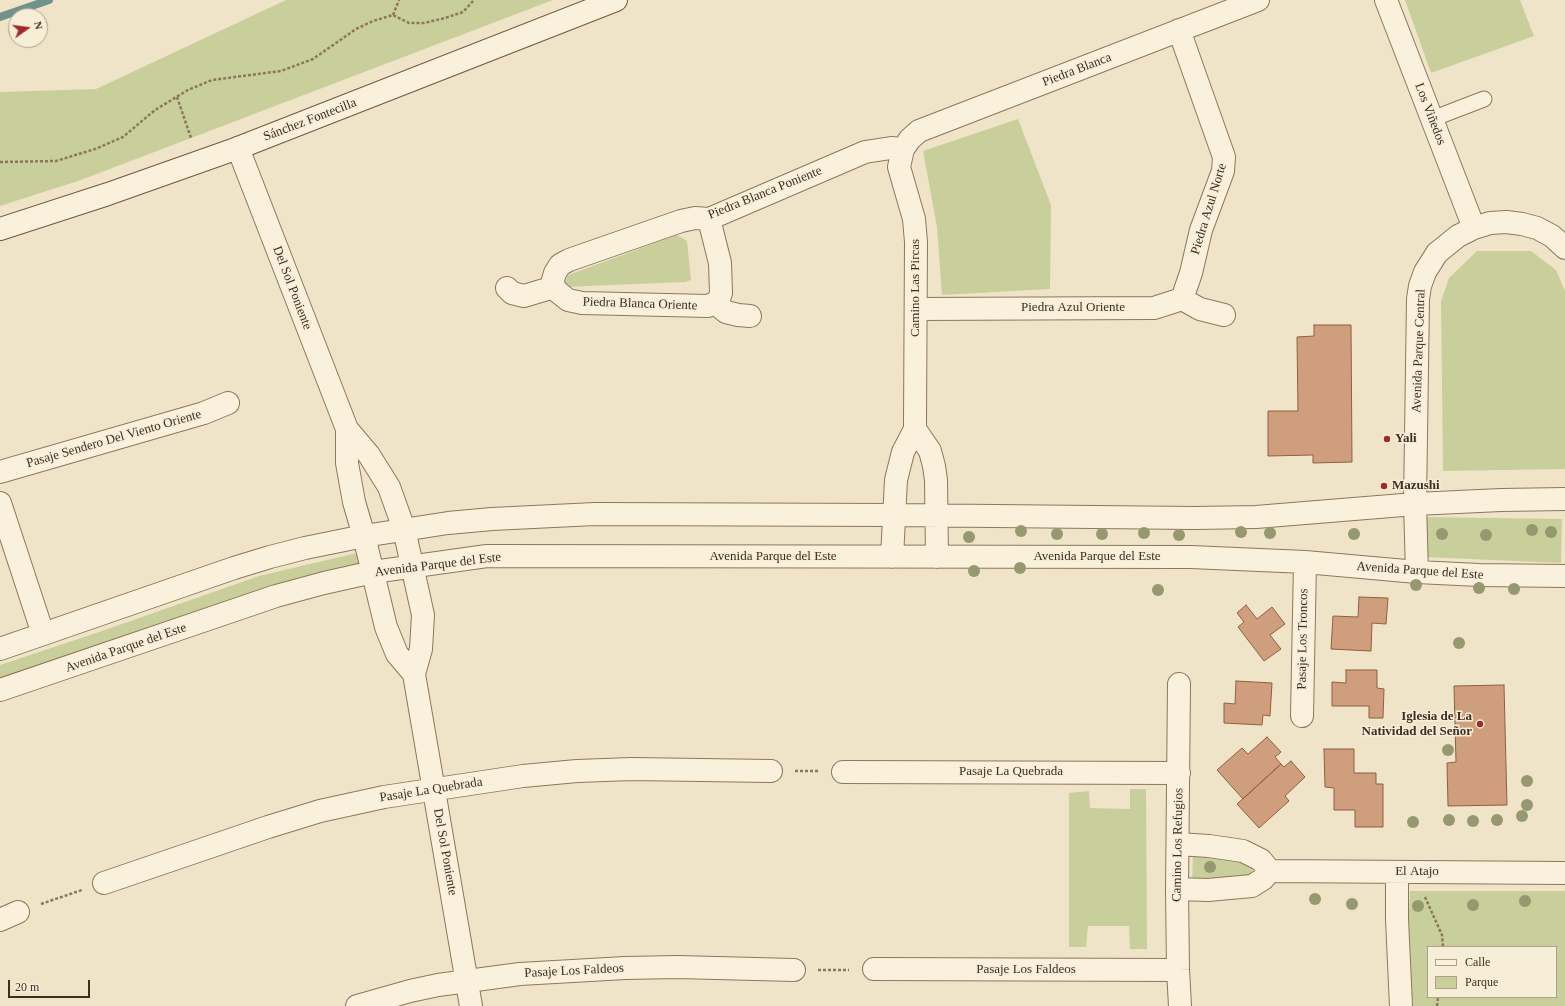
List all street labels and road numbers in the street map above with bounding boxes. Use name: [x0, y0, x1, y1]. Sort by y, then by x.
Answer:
street label: Piedra Blanca: [1040, 50, 1114, 90]
street label: Los Viñedos: [1411, 81, 1449, 147]
street label: Sánchez Fontecilla: [261, 95, 359, 145]
street label: Piedra Azul Norte: [1188, 161, 1230, 257]
street label: Piedra Blanca Poniente: [706, 163, 824, 223]
street label: Camino Las Pircas: [908, 239, 924, 337]
street label: Del Sol Poniente: [269, 244, 315, 332]
street label: Avenida Parque Central: [1409, 289, 1429, 413]
street label: Piedra Blanca Oriente: [582, 294, 698, 314]
street label: Piedra Azul Oriente: [1021, 300, 1125, 316]
street label: Pasaje Sendero Del Viento Oriente: [25, 407, 203, 471]
street label: Avenida Parque del Este: [709, 549, 837, 565]
street label: Avenida Parque del Este: [1033, 549, 1161, 565]
street label: Avenida Parque del Este: [374, 550, 502, 580]
street label: Avenida Parque del Este: [1356, 559, 1484, 583]
street label: Pasaje Los Troncos: [1294, 588, 1312, 690]
street label: Avenida Parque del Este: [63, 620, 189, 676]
street label: Pasaje La Quebrada: [959, 764, 1063, 780]
street label: Pasaje La Quebrada: [378, 774, 484, 806]
street label: Camino Los Refugios: [1169, 788, 1187, 902]
street label: Del Sol Poniente: [430, 807, 460, 897]
street label: El Atajo: [1395, 864, 1439, 880]
street label: Pasaje Los Faldeos: [524, 961, 624, 981]
street label: Pasaje Los Faldeos: [976, 962, 1076, 978]

